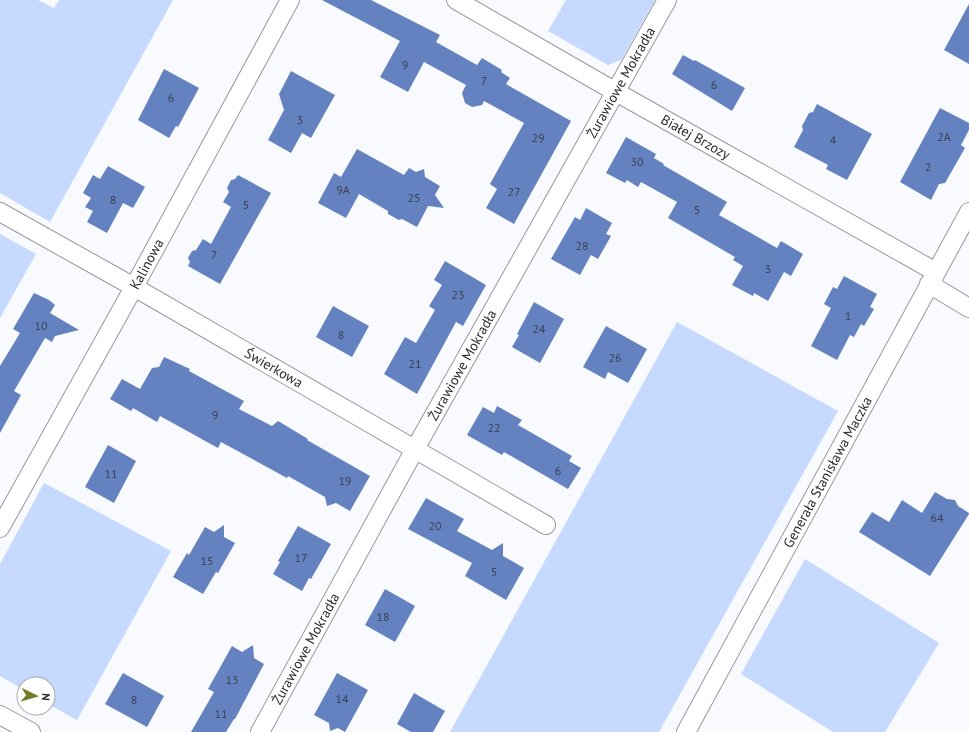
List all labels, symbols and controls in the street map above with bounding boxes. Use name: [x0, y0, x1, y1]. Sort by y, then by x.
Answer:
street label: Żurawiowe Mokradła: [582, 24, 659, 141]
house number: 9: [402, 57, 408, 72]
house number: 7: [481, 73, 487, 88]
house number: 6: [711, 77, 717, 92]
house number: 6: [168, 90, 174, 105]
street label: Białej Brzozy: [658, 110, 734, 164]
house number: 3: [297, 112, 303, 127]
house number: 2A: [937, 129, 951, 144]
house number: 29: [531, 130, 545, 145]
house number: 4: [830, 132, 837, 147]
house number: 30: [630, 154, 644, 169]
house number: 2: [925, 159, 931, 174]
house number: 9A: [336, 182, 350, 197]
house number: 27: [507, 184, 521, 199]
house number: 25: [407, 190, 421, 205]
house number: 8: [110, 192, 116, 207]
house number: 5: [243, 197, 249, 212]
house number: 5: [694, 202, 700, 217]
street label: Kalinowa: [125, 235, 168, 293]
house number: 28: [575, 238, 589, 253]
house number: 7: [211, 247, 217, 262]
house number: 3: [765, 261, 771, 276]
house number: 23: [451, 287, 465, 302]
street label: Żurawiowe Mokradła: [424, 306, 501, 424]
house number: 1: [845, 308, 851, 323]
house number: 10: [34, 318, 48, 333]
house number: 24: [532, 321, 546, 336]
house number: 8: [338, 327, 344, 342]
street label: Świerkowa: [241, 344, 306, 392]
house number: 26: [608, 350, 622, 365]
house number: 21: [408, 356, 422, 371]
street label: Generała Stanisława Maczka: [779, 393, 876, 551]
house number: 9: [212, 407, 218, 422]
house number: 22: [487, 420, 501, 435]
house number: 6: [555, 463, 561, 478]
house number: 11: [104, 466, 118, 481]
house number: 19: [338, 473, 352, 488]
house number: 64: [930, 510, 944, 525]
house number: 20: [428, 518, 442, 533]
house number: 17: [294, 550, 308, 565]
house number: 15: [200, 553, 214, 568]
house number: 5: [491, 564, 497, 579]
street label: Żurawiowe Mokradła: [268, 590, 343, 708]
house number: 18: [376, 609, 390, 624]
house number: 13: [225, 672, 239, 687]
north arrow: [16, 676, 56, 716]
house number: 14: [335, 691, 349, 706]
house number: 8: [131, 692, 137, 707]
text: N: [39, 693, 53, 701]
house number: 11: [214, 706, 228, 721]

